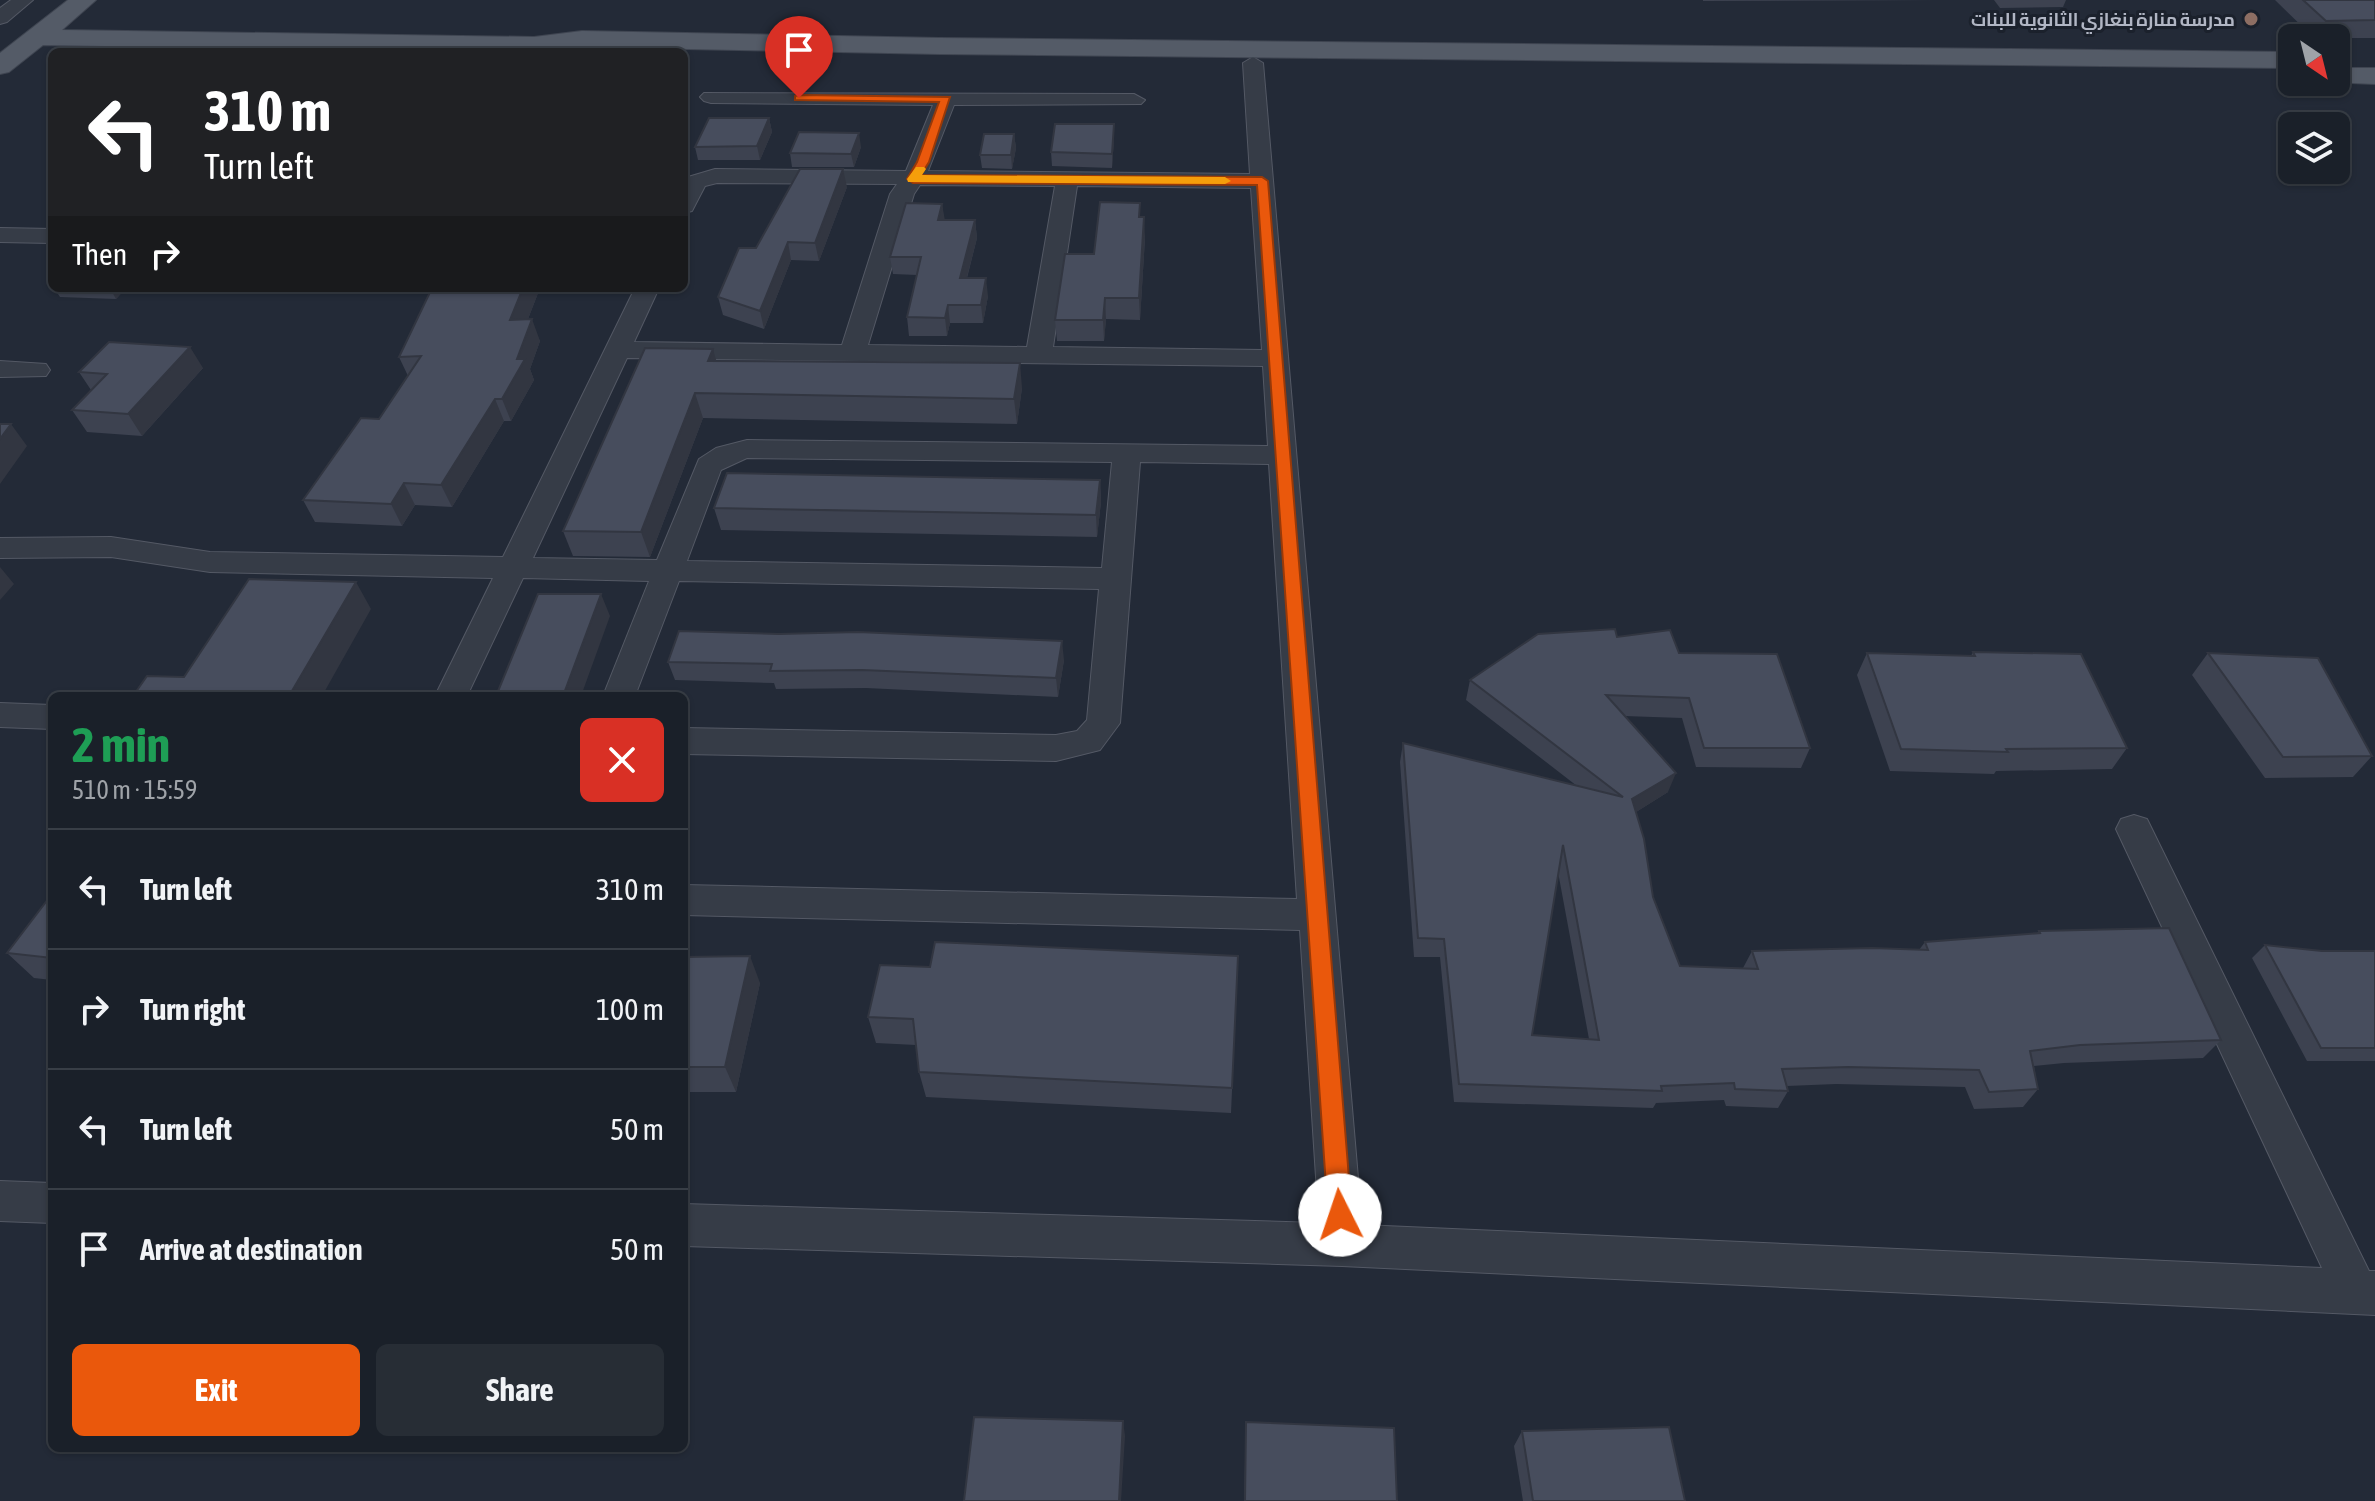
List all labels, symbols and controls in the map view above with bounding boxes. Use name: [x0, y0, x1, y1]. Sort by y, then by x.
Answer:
place label: مدرسة منارة بنغازي الثانوية للبنات: [1971, 9, 2235, 34]
marker: مدرسة منارة بنغازي الثانوية للبنات: [2242, 10, 2260, 28]
pin: [765, 16, 833, 98]
north arrow: [2278, 24, 2350, 96]
map controls: [2278, 24, 2350, 184]
icon: arrive: [777, 28, 821, 72]
text: 310 m: [204, 79, 331, 143]
icon: left: [72, 80, 176, 184]
button: layers: [2278, 112, 2350, 184]
text: Turn left: [204, 145, 314, 187]
icon: right: [143, 232, 187, 276]
text: Then: [72, 237, 127, 271]
text: 2 min: [72, 717, 170, 772]
button: close: [580, 718, 664, 802]
text: 510 m · 15:59: [72, 775, 197, 805]
icon: left: [72, 867, 116, 911]
text: Turn left: [140, 872, 232, 906]
text: 310 m: [596, 872, 664, 906]
icon: right: [72, 987, 116, 1031]
text: Turn right: [140, 992, 246, 1026]
text: 100 m: [596, 992, 664, 1026]
icon: left: [72, 1107, 116, 1151]
text: Turn left: [140, 1112, 232, 1146]
text: 50 m: [610, 1112, 664, 1146]
position arrow: [1298, 1173, 1382, 1257]
icon: arrive: [72, 1227, 116, 1271]
text: Arrive at destination: [140, 1232, 362, 1266]
text: 50 m: [610, 1232, 664, 1266]
button: Exit: [72, 1344, 360, 1436]
button: Share: [376, 1344, 664, 1436]

